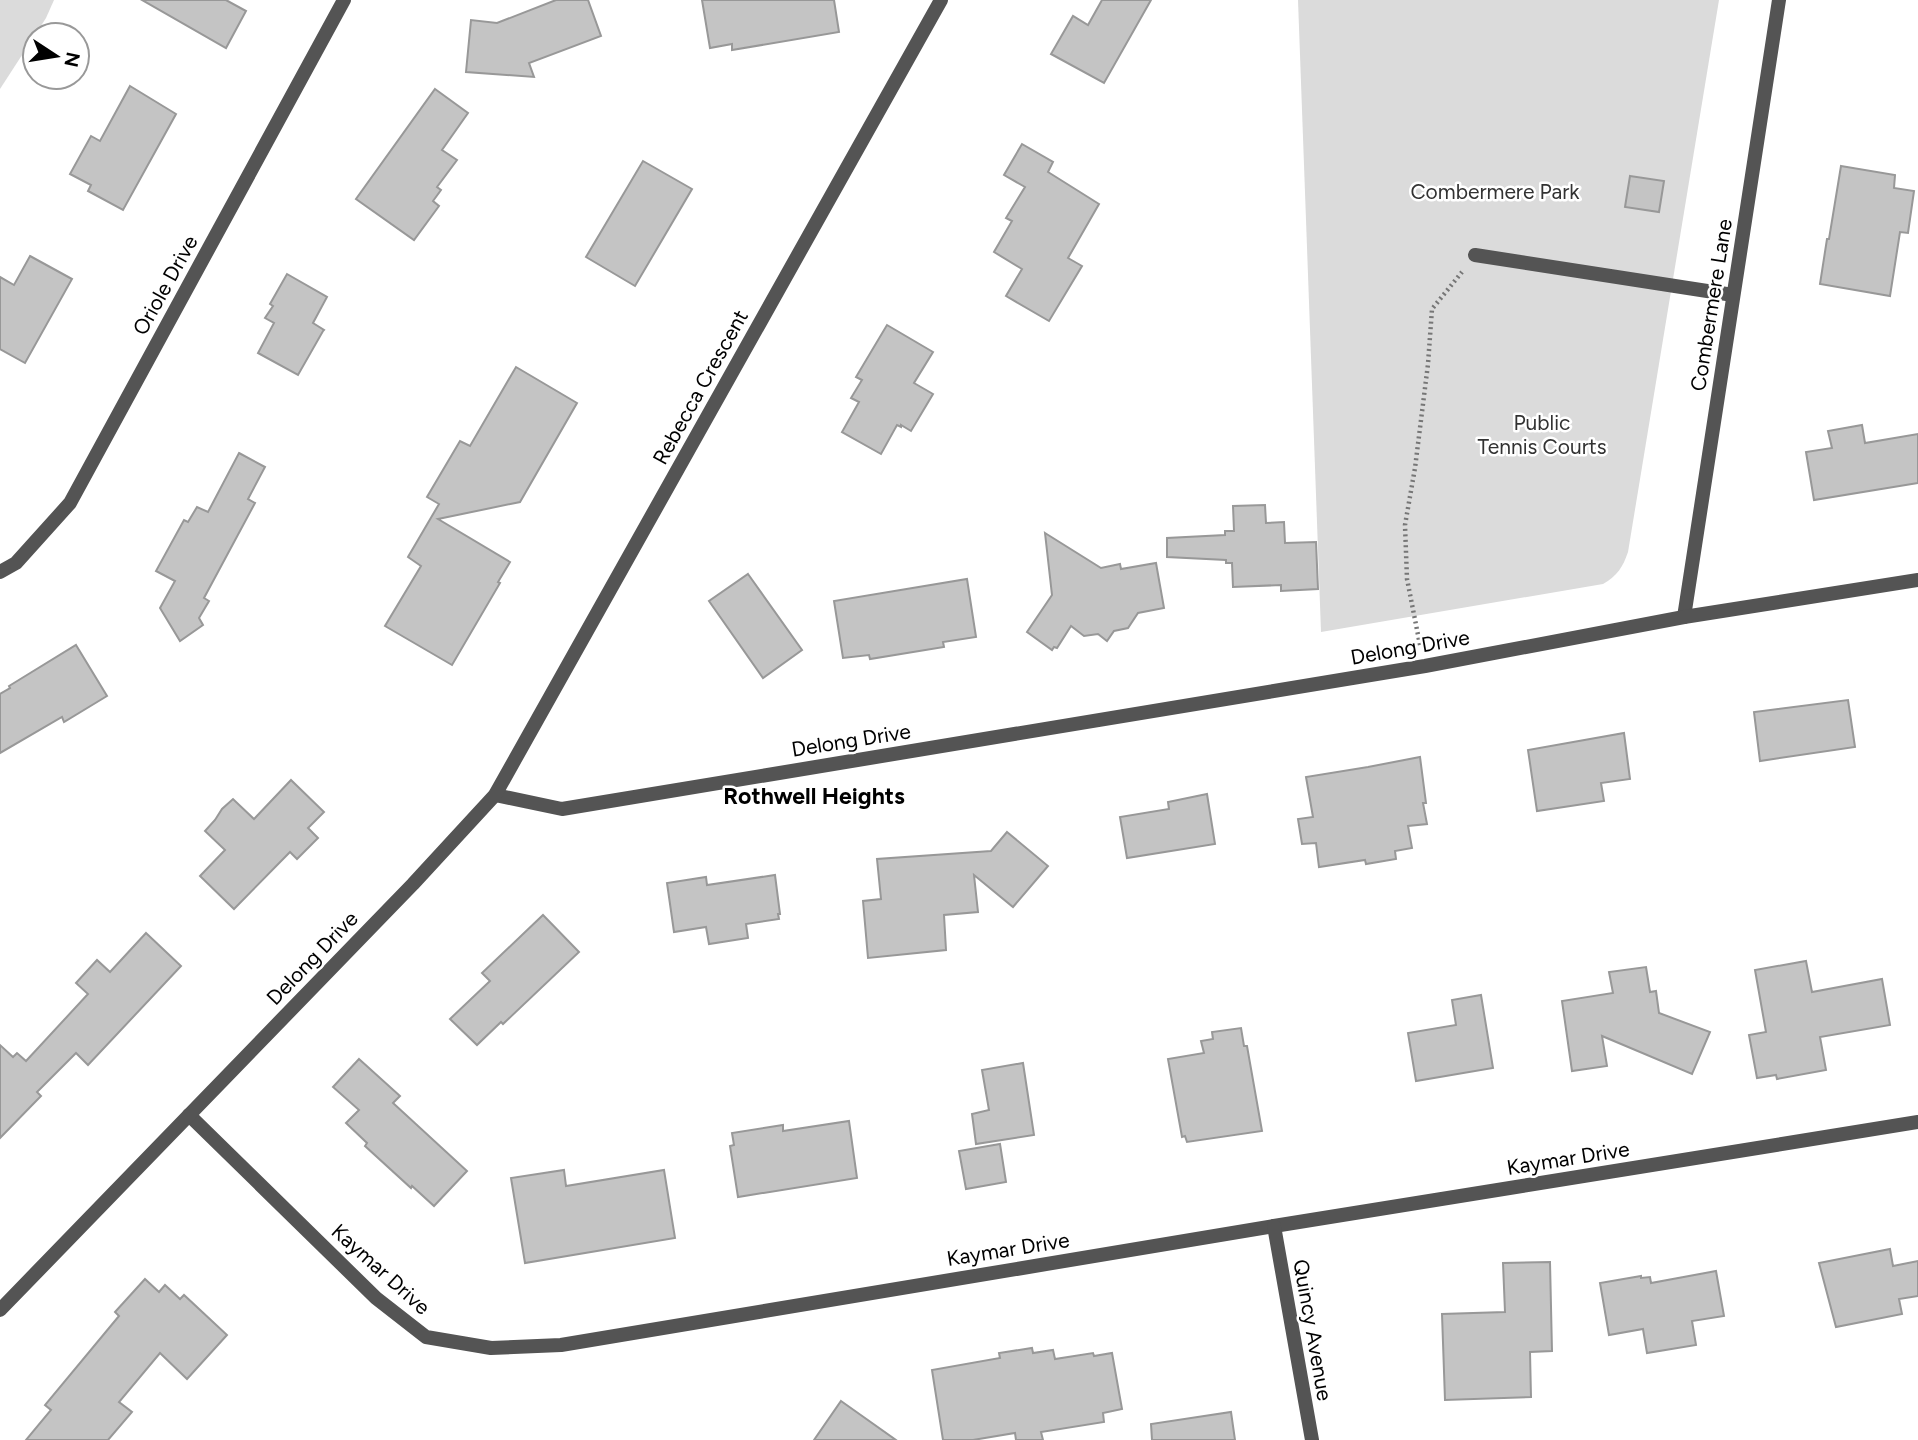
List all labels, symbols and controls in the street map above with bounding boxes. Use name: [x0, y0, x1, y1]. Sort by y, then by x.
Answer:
north arrow: [21, 21, 91, 91]
text: N: [59, 50, 85, 69]
park label: Combermere Park: [1410, 179, 1580, 204]
street label: Combermere Lane: [1685, 217, 1737, 393]
street label: Oriole Drive: [127, 231, 203, 339]
street label: Rebecca Crescent: [647, 305, 753, 469]
park label: Public Tennis Courts: [1478, 410, 1606, 459]
street label: Delong Drive: [1348, 624, 1472, 670]
street label: Delong Drive: [790, 718, 912, 762]
district label: Rothwell Heights: [723, 782, 905, 810]
street label: Delong Drive: [261, 906, 363, 1010]
street label: Kaymar Drive: [1505, 1136, 1631, 1180]
street label: Kaymar Drive: [327, 1218, 435, 1320]
street label: Kaymar Drive: [945, 1227, 1071, 1271]
street label: Quincy Avenue: [1288, 1257, 1338, 1403]

